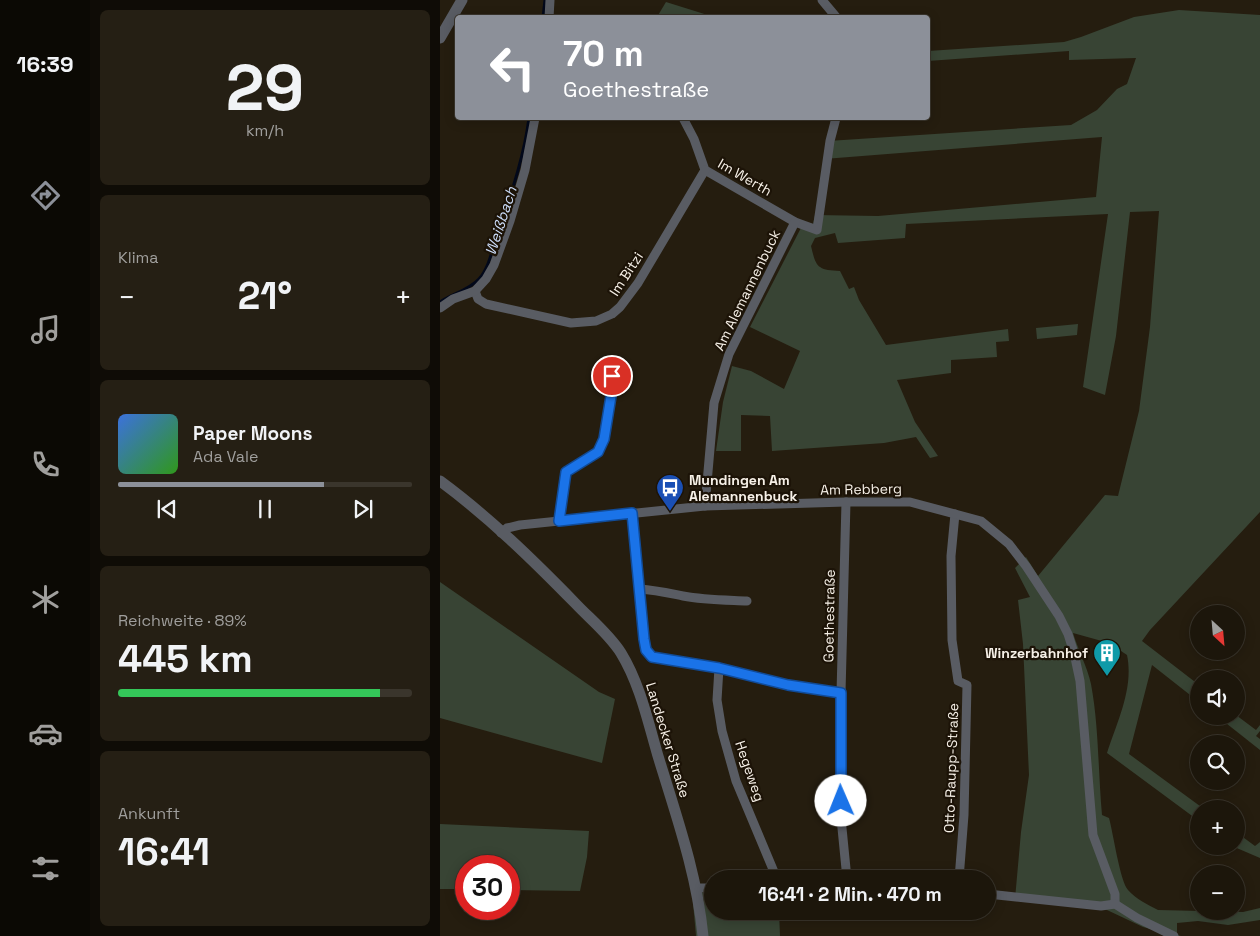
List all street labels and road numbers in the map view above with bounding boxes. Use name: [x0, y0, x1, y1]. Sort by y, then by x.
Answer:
street label: Im Werth: [715, 154, 775, 200]
street label: Am Alemannenbuck: [710, 226, 784, 353]
street label: Im Bitzi: [605, 249, 647, 299]
street label: Am Rebberg: [820, 479, 902, 499]
street label: Goethestraße: [819, 569, 839, 663]
street label: Landecker Straße: [642, 680, 694, 800]
street label: Otto-Raupp-Straße: [940, 703, 962, 833]
street label: Hegeweg: [731, 738, 769, 804]

